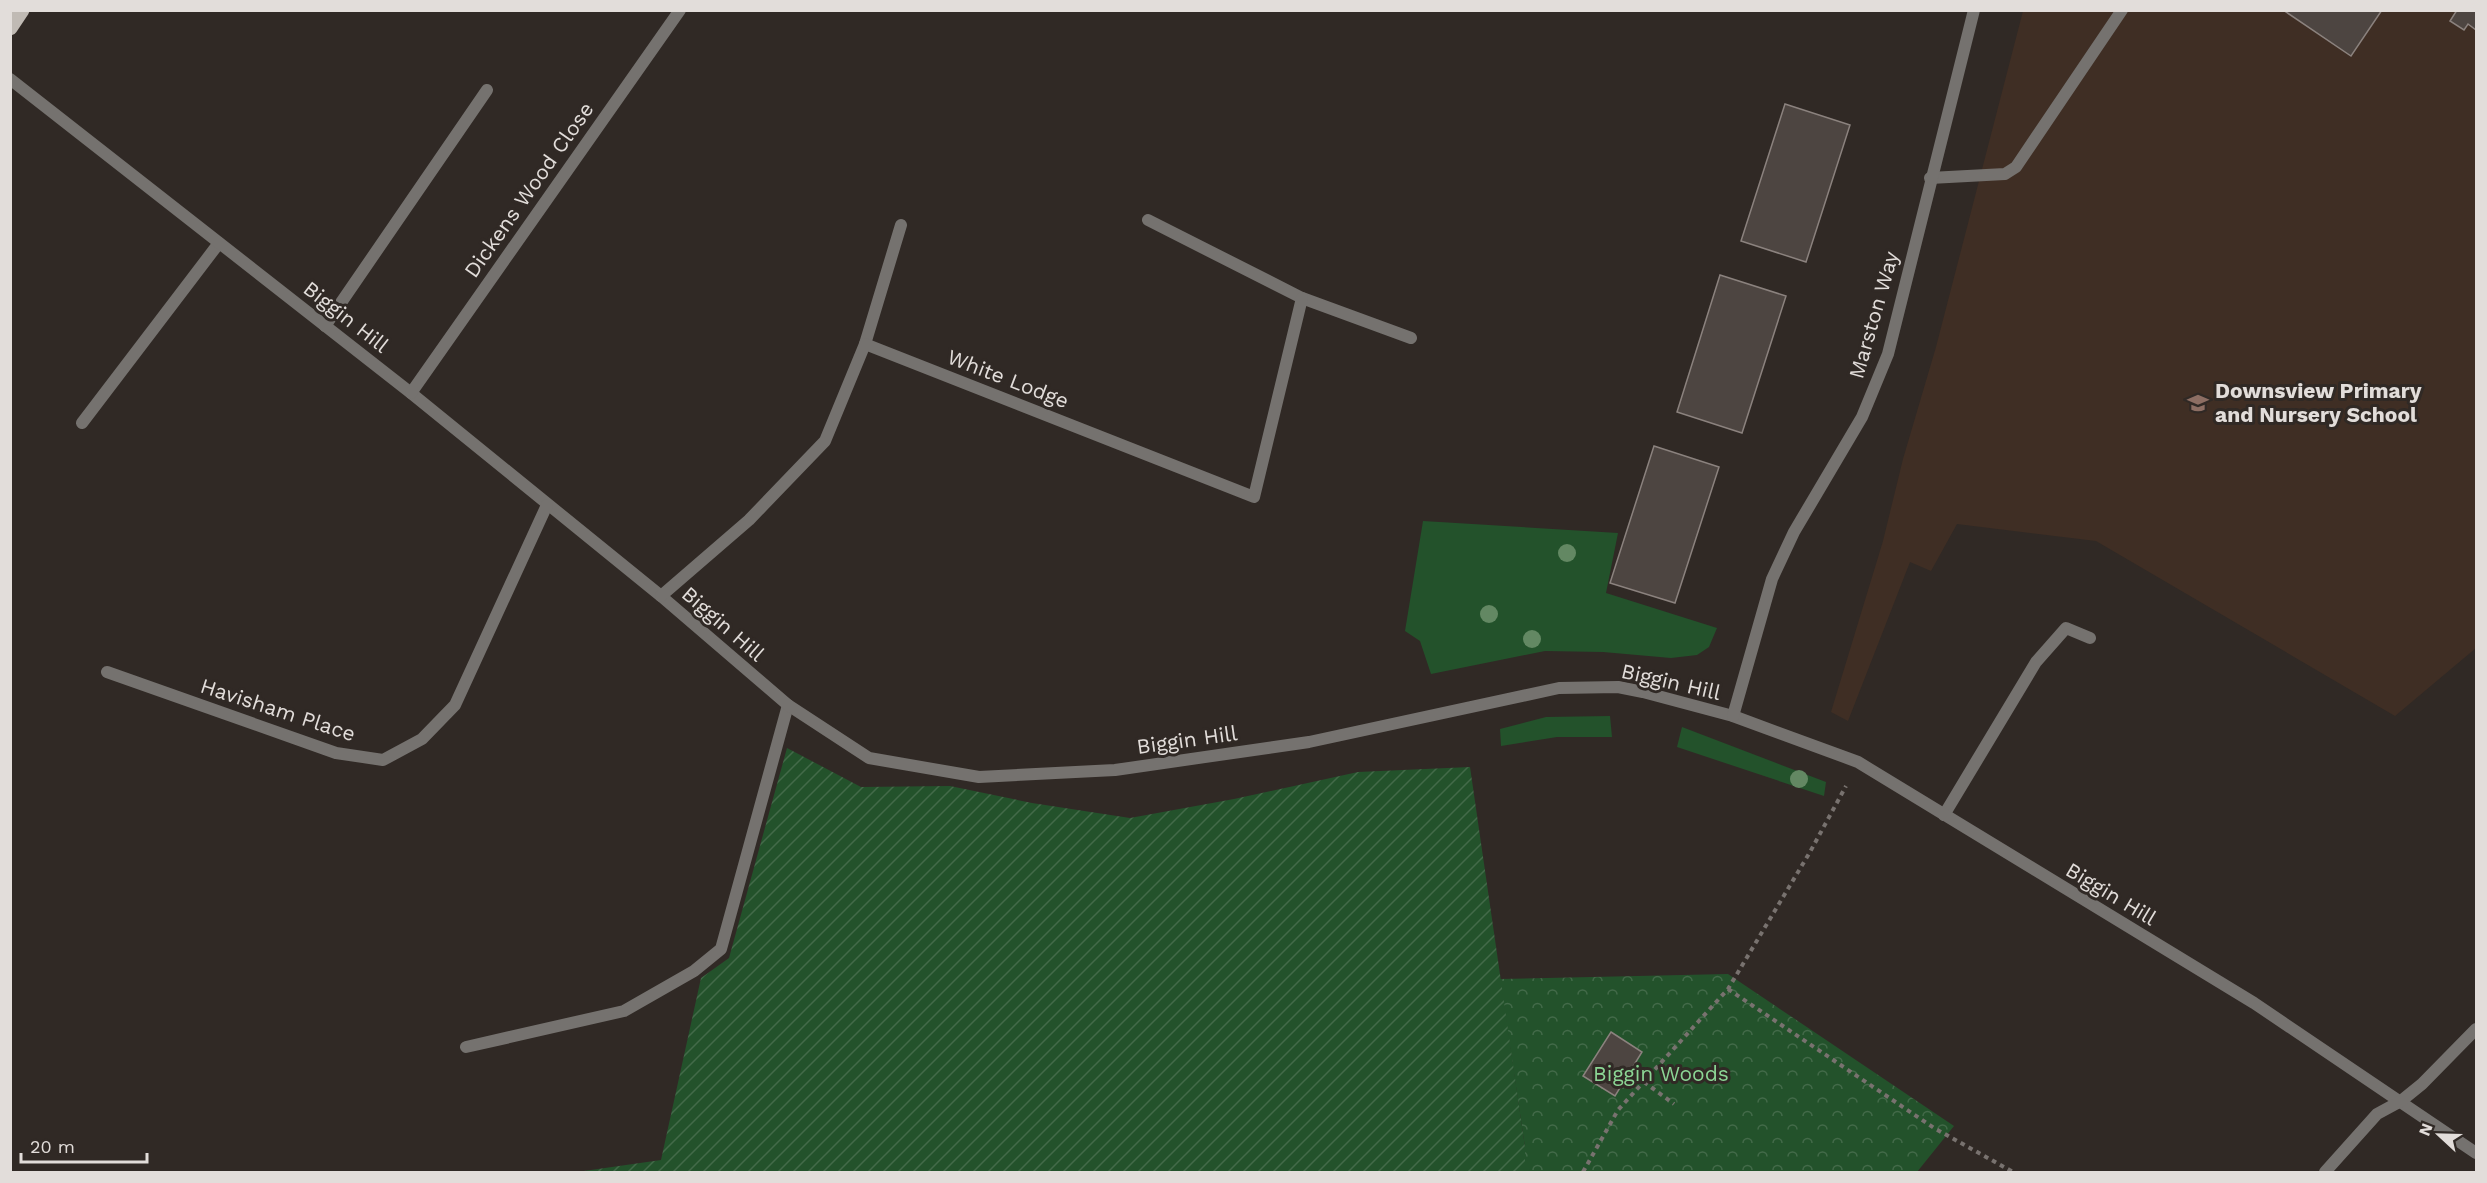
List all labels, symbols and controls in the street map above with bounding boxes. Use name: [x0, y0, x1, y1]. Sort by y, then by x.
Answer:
street label: Dickens Wood Close: [459, 97, 599, 282]
street label: Marston Way: [1843, 248, 1904, 381]
street label: Biggin Hill: [299, 276, 394, 358]
street label: White Lodge: [944, 344, 1072, 413]
place label: Downsview Primary and Nursery School: [2215, 378, 2422, 427]
school or university icon: Downsview Primary and Nursery School: [2186, 391, 2210, 415]
street label: Biggin Hill: [677, 581, 770, 667]
street label: Biggin Hill: [1619, 658, 1724, 705]
street label: Havisham Place: [198, 673, 359, 746]
street label: Biggin Hill: [1135, 720, 1239, 759]
street label: Biggin Hill: [2061, 857, 2162, 931]
park label: Biggin Woods: [1593, 1061, 1729, 1086]
north arrow: [2409, 1105, 2469, 1165]
text: N: [2415, 1121, 2437, 1139]
scale bar: [21, 1126, 147, 1164]
text: 20 m: [30, 1136, 75, 1157]

